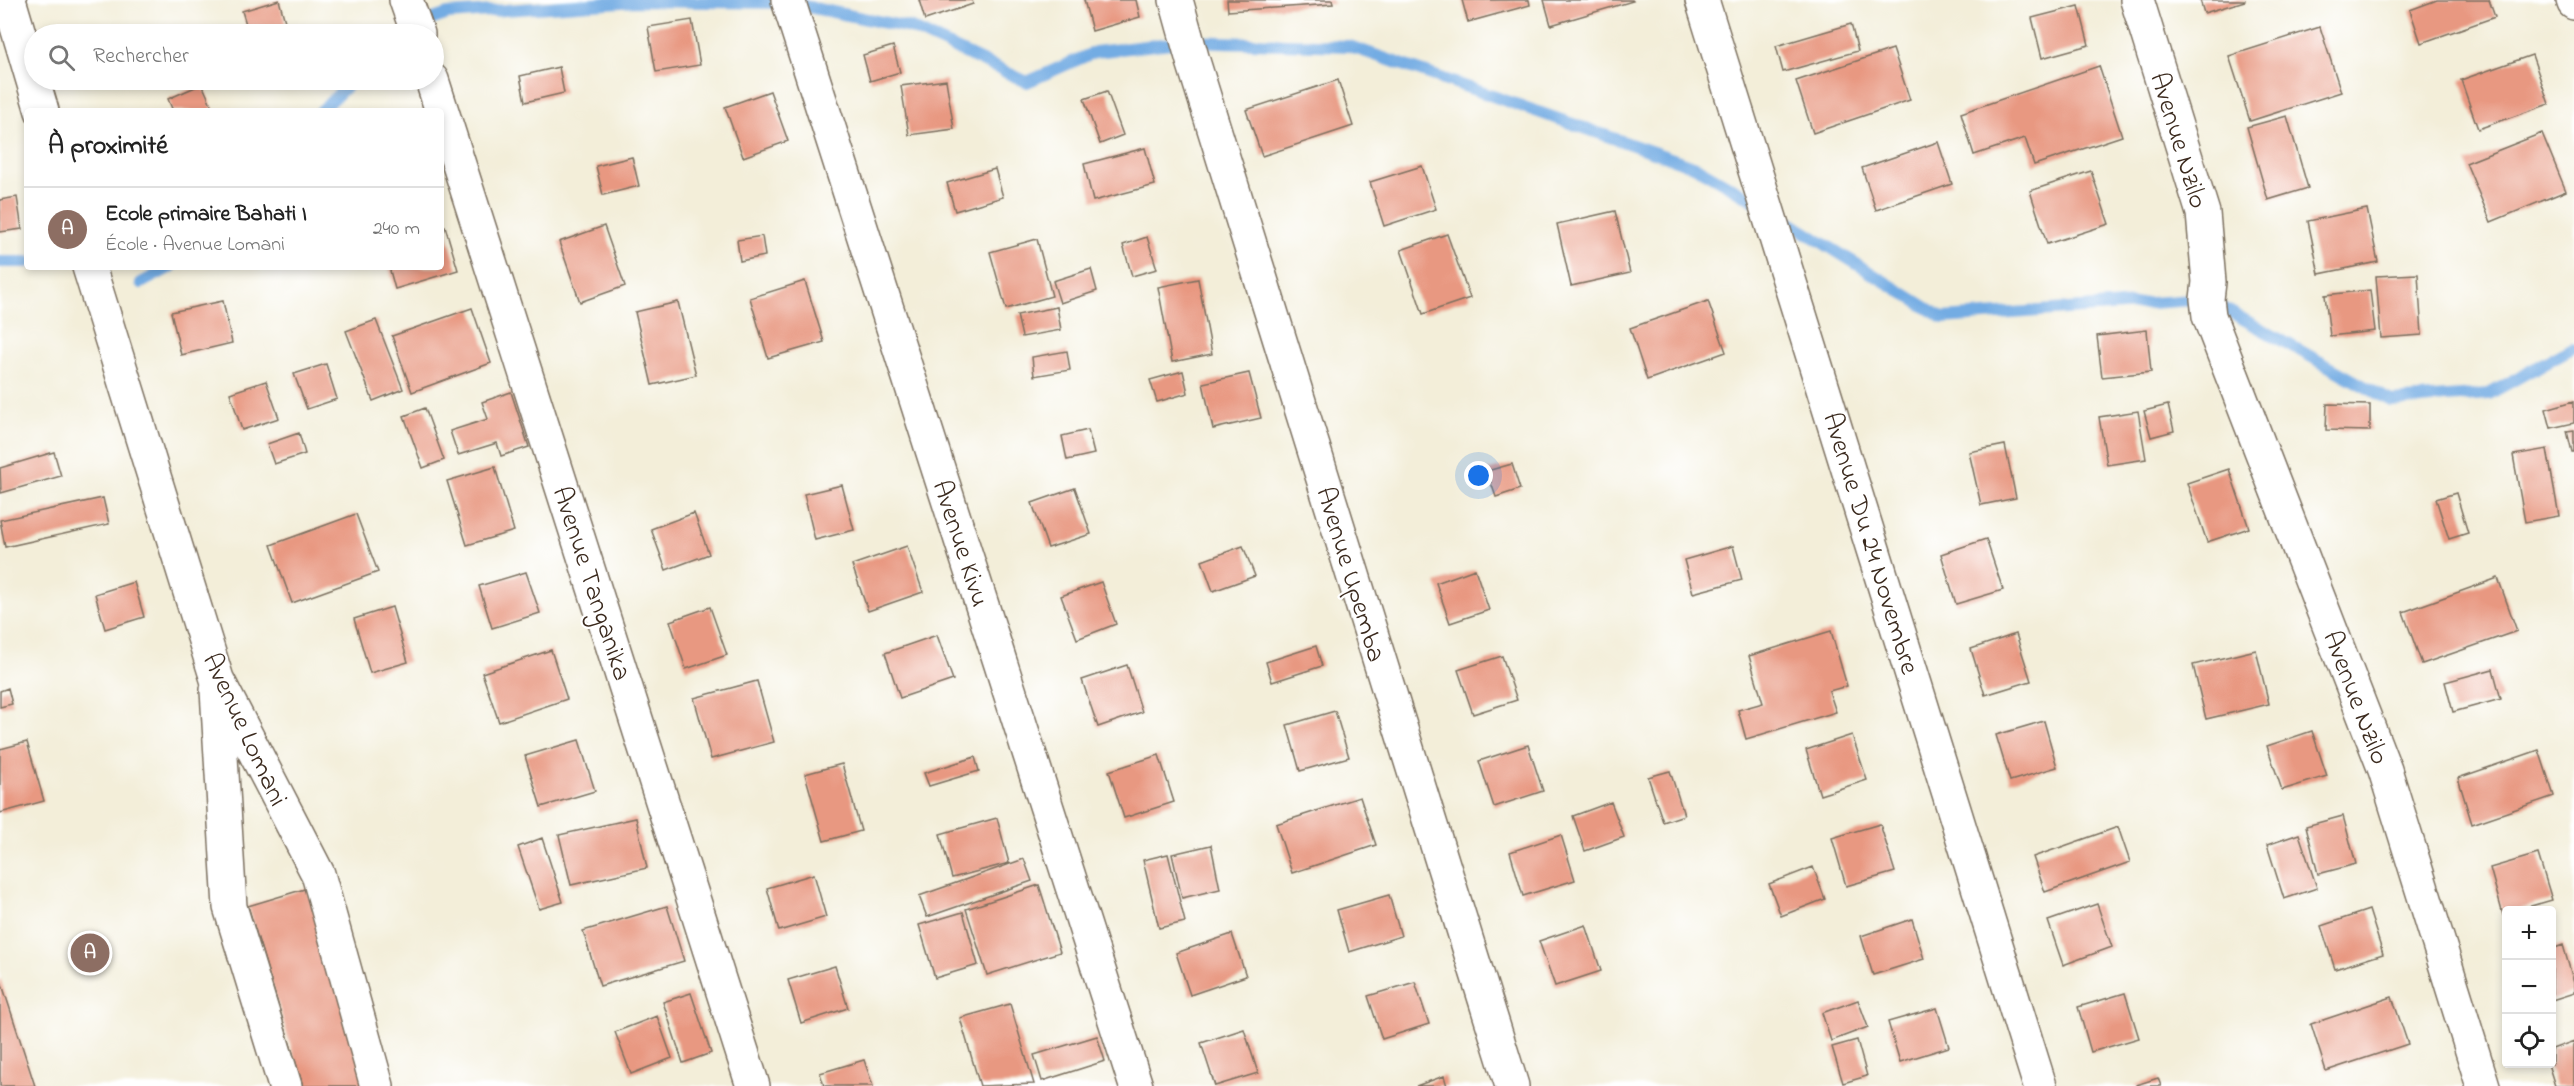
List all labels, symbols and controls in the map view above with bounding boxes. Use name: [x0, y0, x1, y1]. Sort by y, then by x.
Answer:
search box: [24, 24, 444, 90]
icon: search: [45, 41, 78, 74]
text: Rechercher: [93, 41, 189, 73]
street label: Avenue Nzilo: [2138, 68, 2217, 214]
text: À proximité: [48, 128, 168, 166]
text: Ecole primaire Bahati I: [105, 199, 307, 231]
text: A: [61, 215, 74, 244]
text: 240 m: [373, 215, 420, 244]
text: École · Avenue Lomani: [105, 231, 285, 260]
street label: Avenue Du 24 Novembre: [1811, 408, 1928, 680]
your location: [1464, 461, 1493, 490]
street label: Avenue Kivu: [921, 475, 998, 612]
street label: Avenue Tanganika: [541, 482, 640, 686]
street label: Avenue Upemba: [1304, 482, 1395, 667]
street label: Avenue Nzilo: [2311, 625, 2398, 770]
street label: Avenue Lomani: [191, 647, 296, 813]
map controls: [2502, 906, 2556, 1068]
button: +: [2502, 906, 2556, 960]
pin: A: [70, 930, 110, 976]
button: −: [2502, 960, 2556, 1014]
button: locate: [2502, 1014, 2556, 1068]

